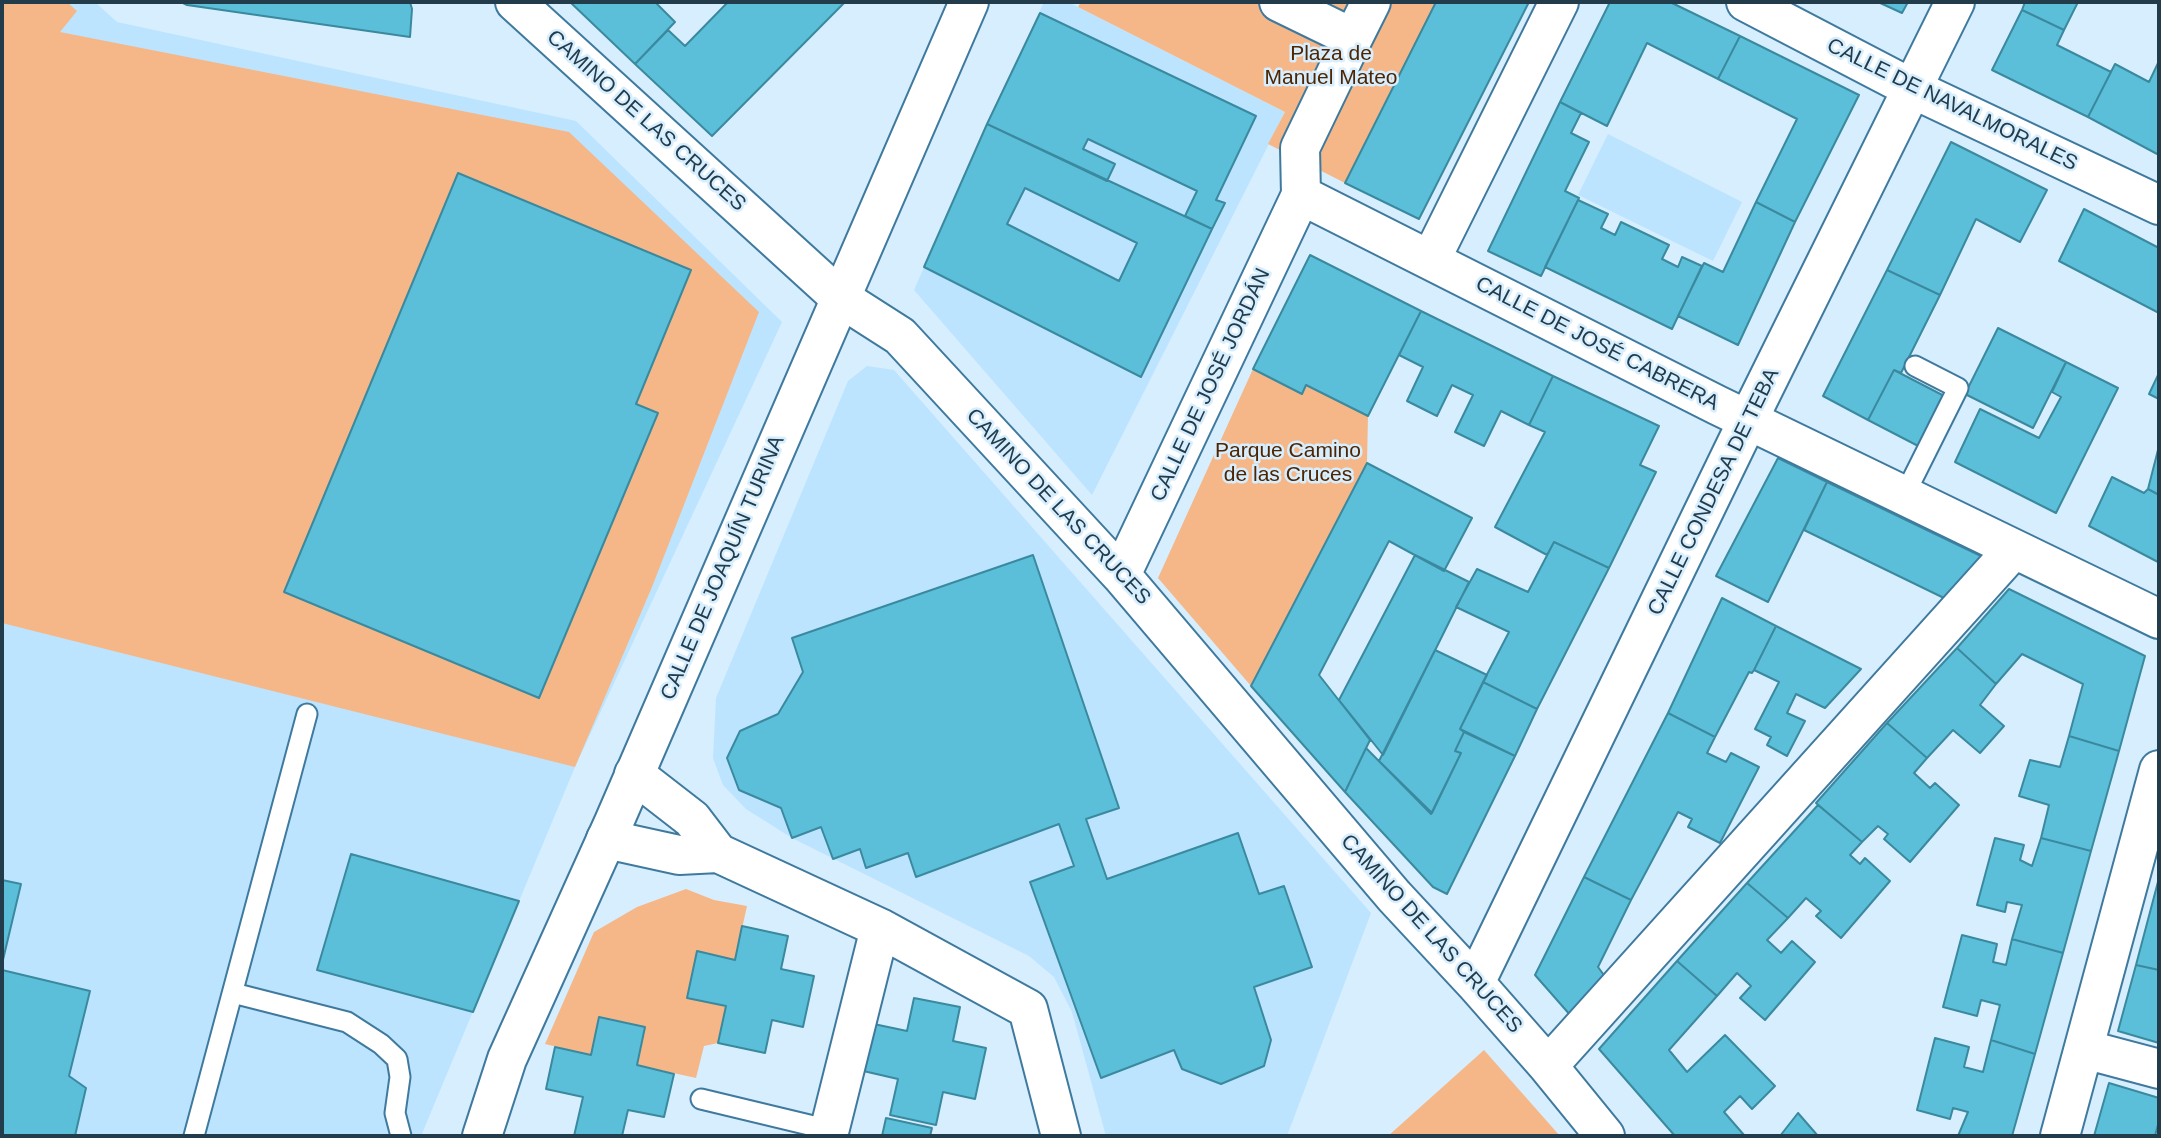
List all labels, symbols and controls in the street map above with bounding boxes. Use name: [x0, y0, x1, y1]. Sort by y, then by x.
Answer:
street label: CAMINO DE LAS CRUCES: [541, 25, 751, 217]
street label: CALLE DE NAVALMORALES: [1823, 33, 2081, 177]
park label: Plaza de Manuel Mateo: [1264, 41, 1398, 91]
street label: CALLE DE JOSÉ JORDÁN: [1146, 264, 1276, 506]
street label: CALLE DE JOSÉ CABRERA: [1471, 272, 1723, 416]
street label: CALLE CONDESA DE TEBA: [1643, 364, 1785, 620]
street label: CAMINO DE LAS CRUCES: [960, 404, 1156, 610]
street label: CALLE DE JOAQUÍN TURINA: [656, 432, 790, 704]
park label: Parque Camino de las Cruces: [1215, 438, 1361, 488]
street label: CAMINO DE LAS CRUCES: [1335, 829, 1527, 1039]

